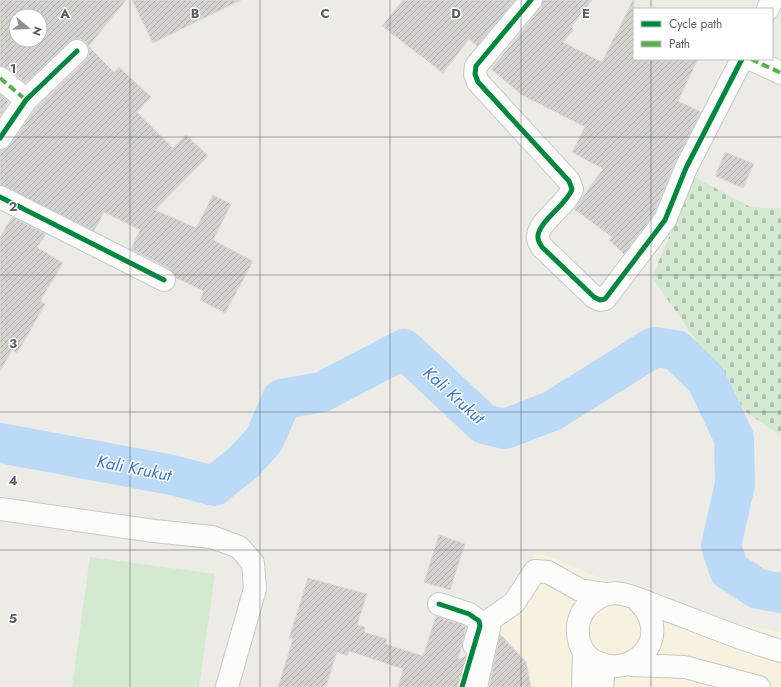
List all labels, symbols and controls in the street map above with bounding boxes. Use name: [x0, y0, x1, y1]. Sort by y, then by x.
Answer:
text: A: [59, 4, 70, 23]
text: B: [191, 4, 200, 23]
text: C: [320, 4, 330, 23]
text: D: [451, 4, 461, 23]
text: E: [582, 4, 590, 23]
north arrow: [8, 8, 48, 48]
legend: [633, 8, 773, 60]
text: Cycle path: [669, 15, 722, 33]
text: N: [28, 25, 46, 38]
text: Path: [669, 35, 690, 53]
text: 1: [10, 59, 16, 78]
text: 2: [9, 197, 17, 216]
text: 3: [9, 334, 17, 353]
water label: Kali Krukut: [418, 361, 491, 430]
water label: Kali Krukut: [95, 449, 174, 487]
text: 4: [8, 471, 18, 490]
text: 5: [9, 609, 17, 628]

